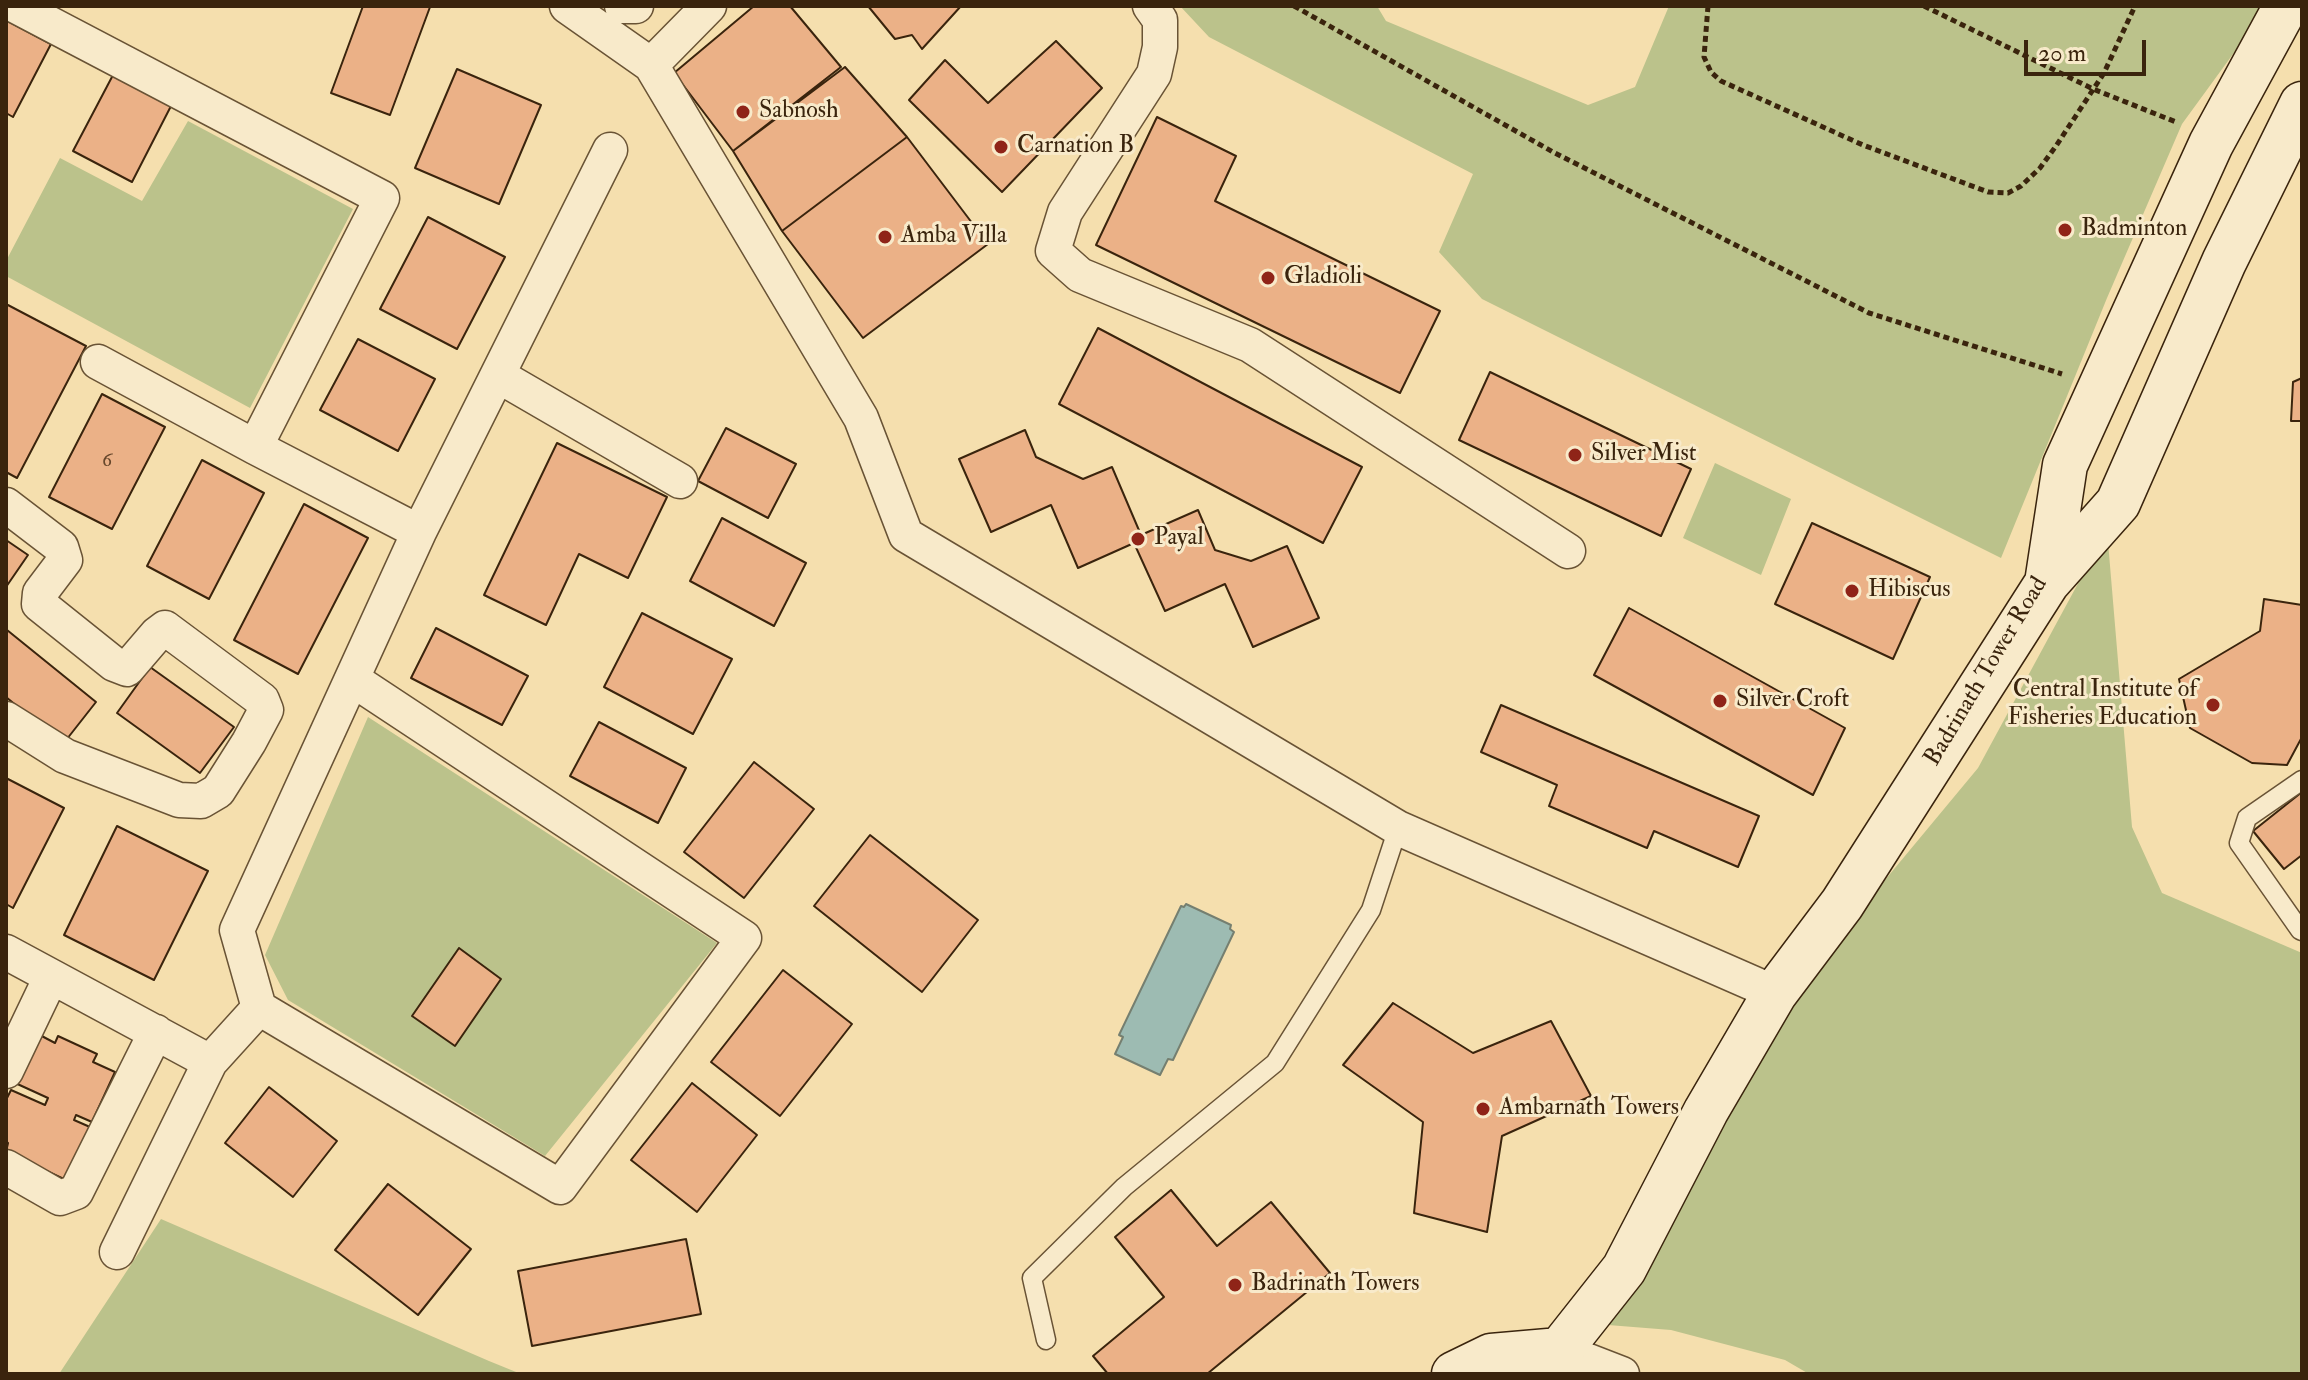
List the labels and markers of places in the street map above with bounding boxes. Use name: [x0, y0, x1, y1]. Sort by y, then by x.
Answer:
place label: Sabnosh: [759, 98, 839, 126]
marker: Sabnosh: [734, 103, 752, 121]
place label: Carnation B: [1017, 133, 1134, 161]
marker: Carnation B: [992, 138, 1010, 156]
place label: Badminton: [2081, 216, 2187, 244]
marker: Badminton: [2056, 221, 2074, 239]
place label: Amba Villa: [901, 223, 1007, 251]
marker: Amba Villa: [876, 228, 894, 246]
place label: Gladioli: [1284, 264, 1362, 292]
marker: Gladioli: [1259, 269, 1277, 287]
place label: Silver Mist: [1591, 441, 1696, 469]
marker: Silver Mist: [1566, 446, 1584, 464]
place label: Payal: [1154, 525, 1204, 553]
marker: Payal: [1129, 530, 1147, 548]
place label: Hibiscus: [1868, 577, 1951, 605]
marker: Hibiscus: [1843, 582, 1861, 600]
place label: Central Institute of Fisheries Education: [2007, 677, 2197, 733]
place label: Silver Croft: [1736, 687, 1849, 715]
marker: Silver Croft: [1711, 692, 1729, 710]
marker: Central Institute of Fisheries Education: [2204, 696, 2222, 714]
place label: Ambarnath Towers: [1499, 1095, 1679, 1123]
marker: Ambarnath Towers: [1474, 1100, 1492, 1118]
place label: Badrinath Towers: [1251, 1271, 1419, 1299]
marker: Badrinath Towers: [1226, 1276, 1244, 1294]

